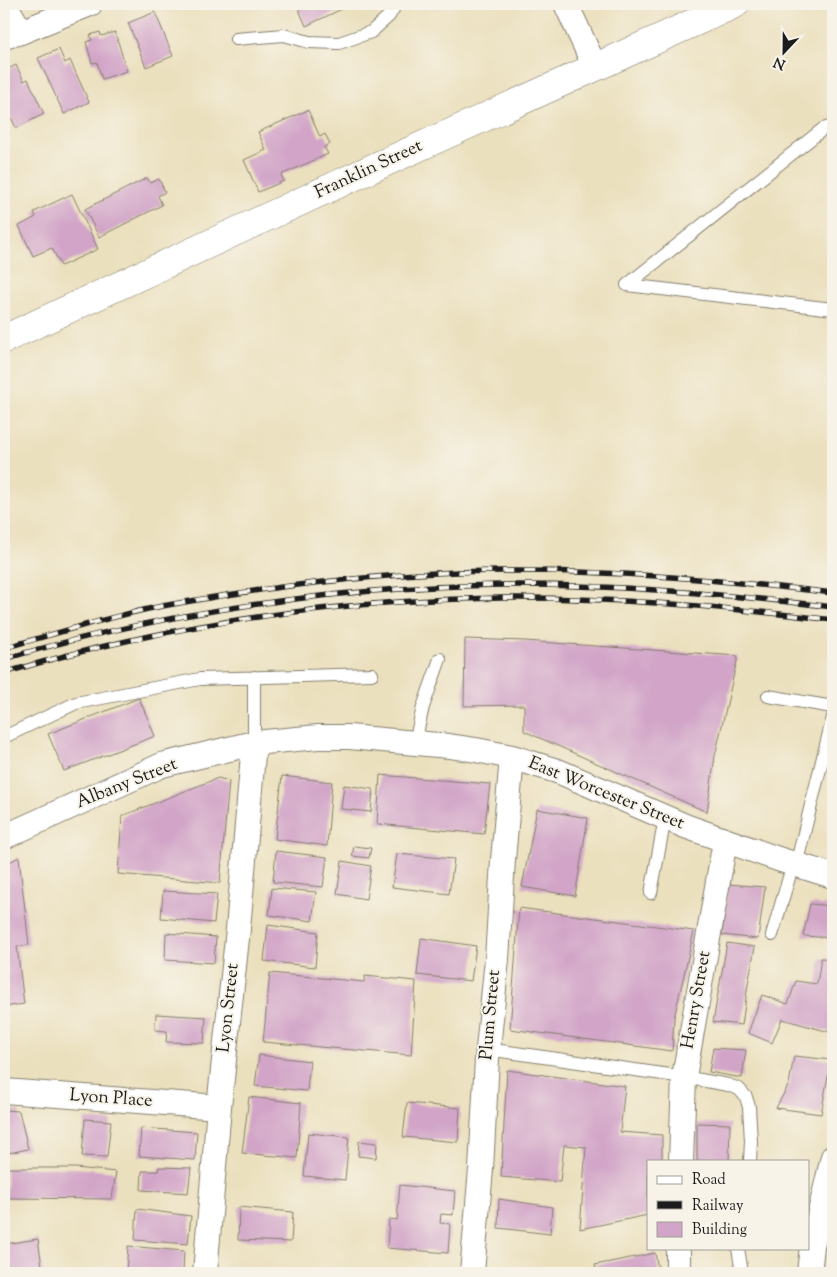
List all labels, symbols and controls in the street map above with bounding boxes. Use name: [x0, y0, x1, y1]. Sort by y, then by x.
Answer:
north arrow: [760, 28, 810, 78]
text: N: [771, 51, 789, 74]
street label: Franklin Street: [311, 134, 427, 206]
street label: East Worcester Street: [524, 751, 688, 837]
street label: Albany Street: [72, 752, 182, 816]
street label: Henry Street: [676, 949, 718, 1051]
street label: Lyon Street: [211, 962, 247, 1054]
street label: Plum Street: [474, 969, 508, 1061]
street label: Lyon Place: [69, 1083, 153, 1115]
legend: [647, 1160, 810, 1250]
text: Road: [692, 1170, 726, 1191]
text: Railway: [692, 1196, 744, 1217]
text: Building: [692, 1220, 747, 1241]

